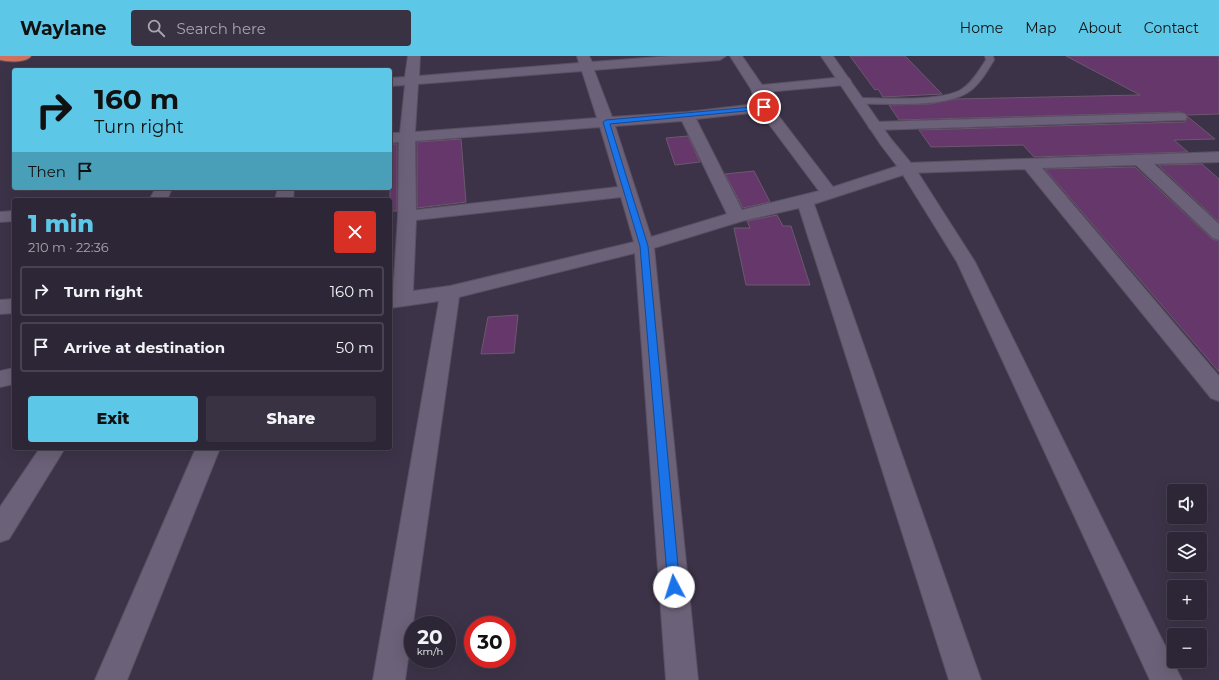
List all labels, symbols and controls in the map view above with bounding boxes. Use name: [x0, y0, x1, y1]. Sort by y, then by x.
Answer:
search box: [131, 10, 411, 46]
text: Waylane: [20, 17, 107, 40]
icon: search: [145, 17, 167, 39]
text: Search here: [177, 19, 266, 38]
text: Home: [960, 19, 1003, 37]
text: Map: [1025, 19, 1056, 37]
text: About: [1078, 19, 1122, 37]
text: Contact: [1144, 19, 1199, 37]
text: 160 m: [94, 82, 179, 116]
icon: right: [28, 84, 80, 136]
pin: [747, 90, 781, 124]
icon: arrive: [753, 96, 775, 118]
text: Turn right: [94, 116, 184, 138]
icon: arrive: [74, 160, 96, 182]
text: Then: [28, 162, 66, 181]
text: 1 min: [28, 209, 94, 238]
button: close: [334, 211, 376, 253]
text: 210 m · 22:36: [28, 239, 109, 255]
icon: right: [30, 280, 52, 302]
text: Turn right: [64, 282, 143, 301]
text: 160 m: [330, 282, 374, 301]
icon: arrive: [30, 336, 52, 358]
text: Arrive at destination: [64, 338, 225, 357]
text: 50 m: [336, 338, 374, 357]
button: Exit: [28, 396, 198, 442]
button: Share: [206, 396, 376, 442]
map controls: [1167, 484, 1207, 668]
button: sound: [1167, 484, 1207, 524]
button: layers: [1167, 532, 1207, 572]
position arrow: [653, 566, 695, 608]
button: +: [1167, 580, 1207, 620]
speed limit sign: 30: [464, 616, 516, 668]
text: 20: [417, 625, 443, 649]
button: −: [1167, 628, 1207, 668]
text: km/h: [417, 645, 443, 658]

